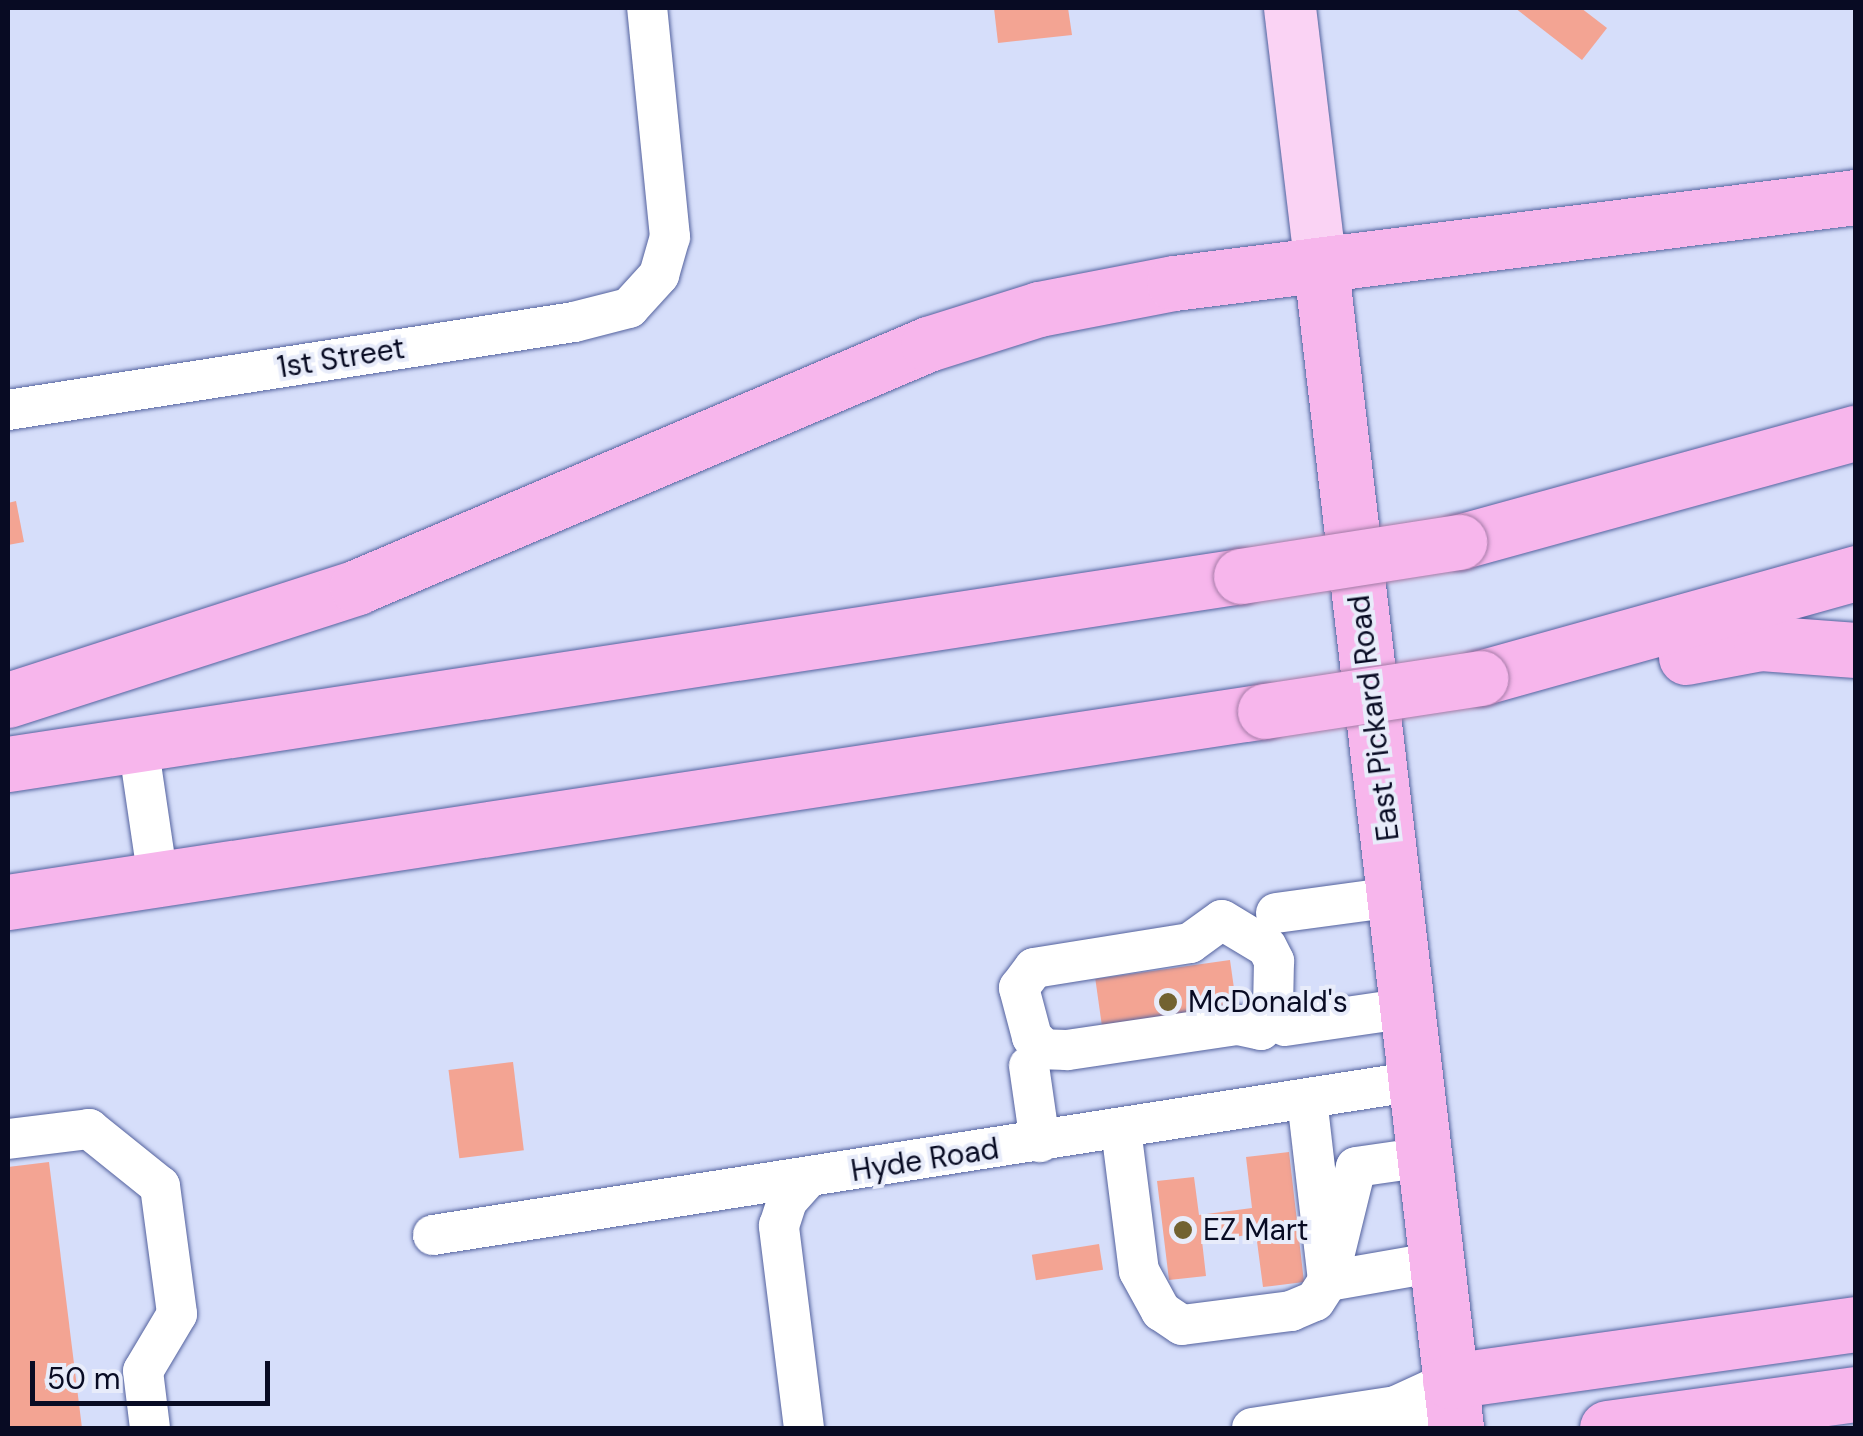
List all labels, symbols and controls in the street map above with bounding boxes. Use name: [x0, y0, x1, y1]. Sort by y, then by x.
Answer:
street label: 1st Street: [275, 330, 407, 386]
street label: East Pickard Road: [1341, 593, 1407, 843]
place label: McDonald's: [1188, 984, 1348, 1020]
marker: McDonald's: [1157, 991, 1179, 1013]
street label: Hyde Road: [848, 1131, 1002, 1189]
place label: EZ Mart: [1203, 1212, 1309, 1248]
marker: EZ Mart: [1172, 1219, 1194, 1241]
scale bar: [35, 1341, 275, 1403]
text: 50 m: [47, 1359, 121, 1398]

